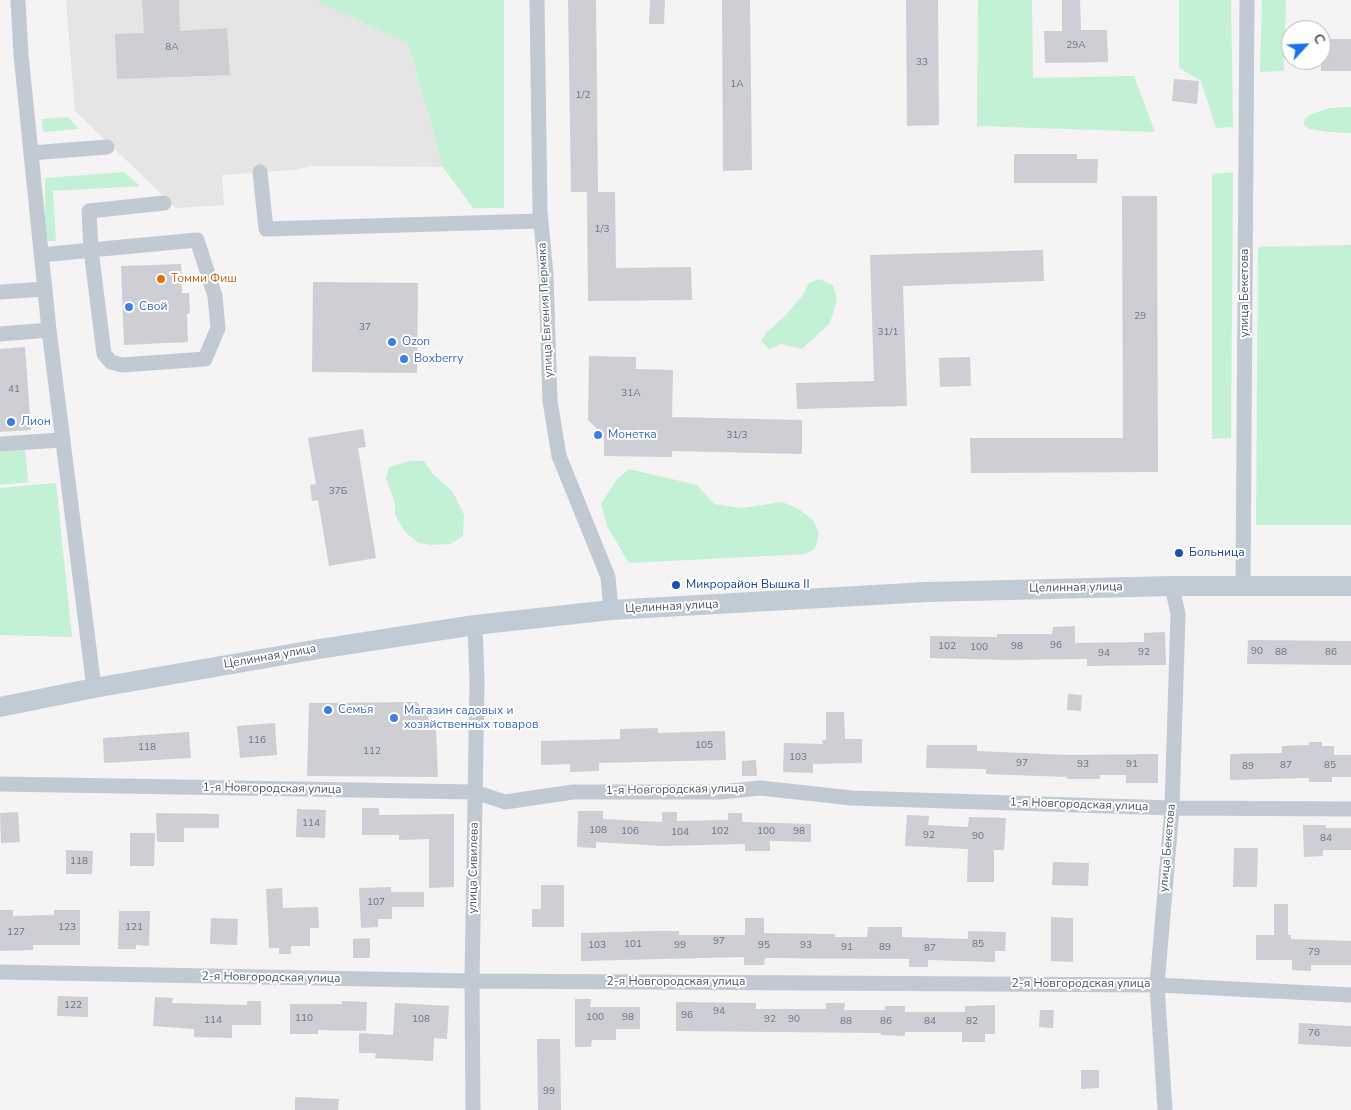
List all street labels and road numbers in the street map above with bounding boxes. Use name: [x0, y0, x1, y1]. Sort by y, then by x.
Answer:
street label: улица Евгения Пермяка: [535, 242, 557, 378]
street label: улица Бекетова: [1238, 249, 1252, 337]
street label: Целинная улица: [1029, 580, 1123, 596]
street label: Целинная улица: [625, 597, 719, 617]
street label: Целинная улица: [223, 642, 317, 672]
street label: 1-я Новгородская улица: [202, 781, 342, 797]
street label: 1-я Новгородская улица: [605, 782, 745, 798]
street label: 1-я Новгородская улица: [1009, 795, 1149, 815]
street label: улица Бекетова: [1157, 803, 1179, 893]
street label: улица Сивилева: [466, 822, 482, 914]
street label: 2-я Новгородская улица: [201, 970, 341, 986]
street label: 2-я Новгородская улица: [607, 975, 745, 989]
street label: 2-я Новгородская улица: [1012, 977, 1150, 991]

